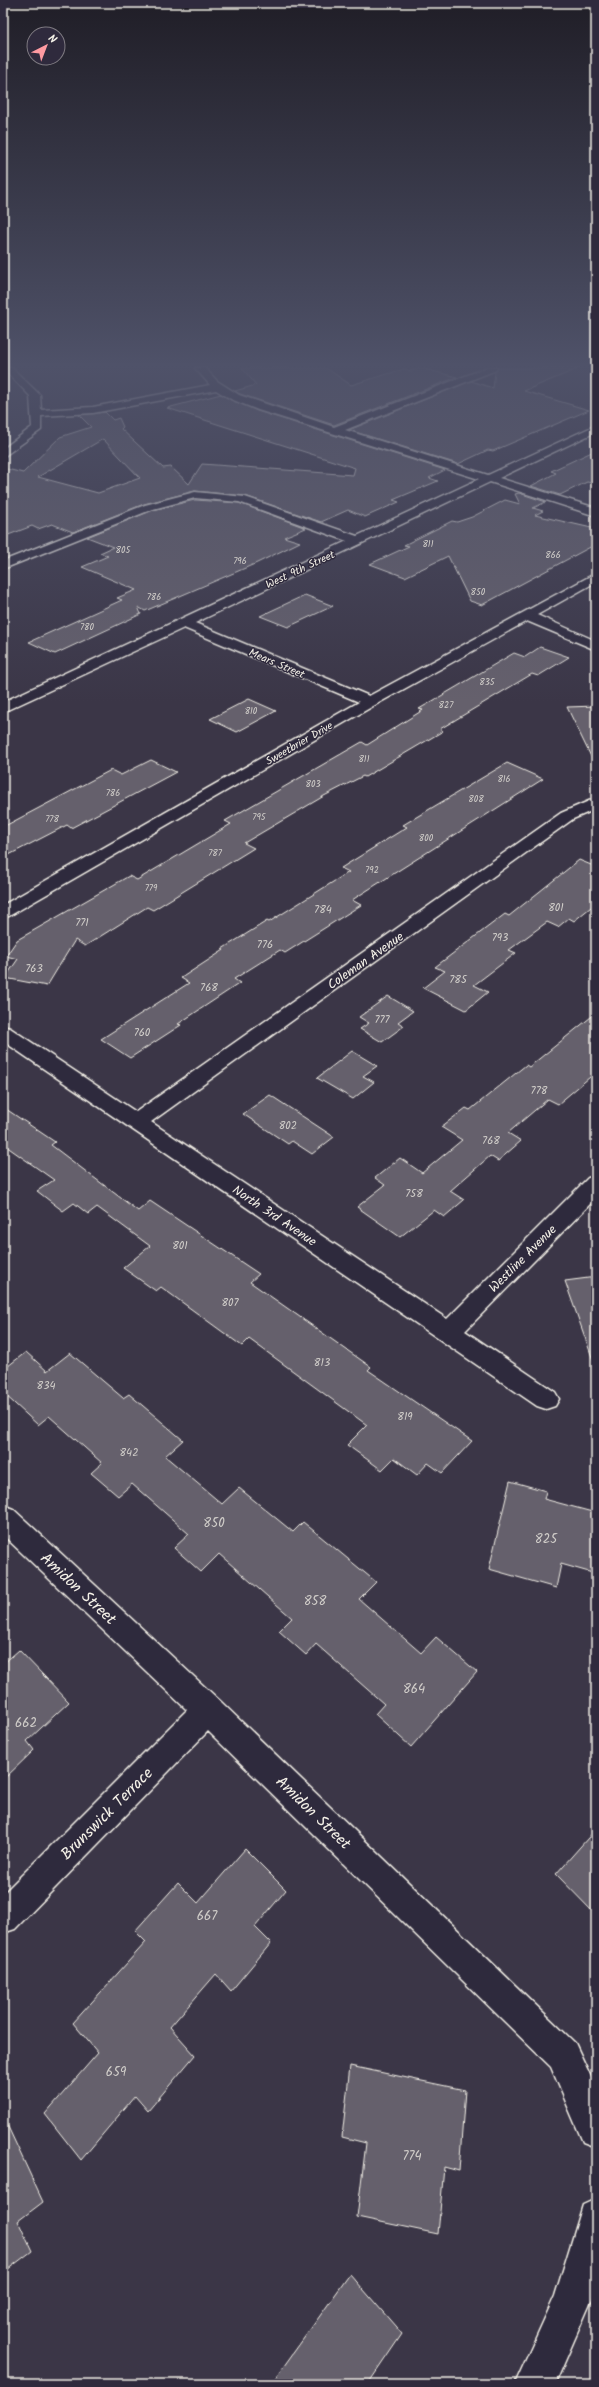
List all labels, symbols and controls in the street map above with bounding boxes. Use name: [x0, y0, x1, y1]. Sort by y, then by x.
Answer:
north arrow: [26, 26, 66, 66]
text: N: [43, 30, 61, 48]
house number: 811: [422, 537, 434, 552]
house number: 805: [116, 543, 132, 558]
street label: West 9th Street: [263, 546, 339, 594]
house number: 866: [545, 548, 561, 563]
house number: 796: [233, 554, 247, 569]
house number: 850: [471, 585, 486, 600]
house number: 786: [147, 590, 161, 605]
house number: 780: [80, 620, 95, 635]
street label: Mears Street: [246, 644, 308, 684]
house number: 835: [479, 675, 496, 690]
house number: 827: [439, 698, 454, 713]
house number: 810: [245, 704, 258, 719]
street label: Sweetbrier Drive: [262, 717, 337, 771]
house number: 811: [358, 752, 370, 767]
house number: 816: [497, 772, 511, 787]
house number: 803: [305, 777, 321, 792]
house number: 786: [106, 786, 120, 801]
house number: 808: [468, 792, 484, 807]
house number: 795: [252, 810, 267, 825]
house number: 778: [45, 812, 59, 827]
house number: 800: [419, 831, 434, 846]
house number: 787: [208, 846, 223, 861]
house number: 792: [365, 863, 379, 878]
house number: 779: [145, 881, 158, 896]
house number: 801: [548, 899, 564, 917]
house number: 784: [314, 901, 332, 919]
house number: 771: [75, 914, 89, 932]
street label: Coleman Avenue: [323, 927, 409, 996]
house number: 793: [492, 929, 508, 947]
house number: 776: [257, 936, 273, 954]
house number: 763: [25, 960, 43, 978]
house number: 785: [449, 971, 468, 989]
house number: 768: [200, 979, 218, 997]
house number: 777: [374, 1011, 391, 1029]
house number: 760: [134, 1024, 151, 1042]
house number: 778: [531, 1082, 548, 1100]
house number: 802: [279, 1117, 297, 1135]
house number: 768: [482, 1132, 500, 1150]
street label: North 3rd Avenue: [228, 1180, 321, 1252]
house number: 758: [405, 1185, 423, 1203]
street label: Westline Avenue: [484, 1220, 562, 1298]
house number: 801: [172, 1237, 188, 1255]
house number: 807: [221, 1294, 240, 1312]
house number: 813: [314, 1354, 330, 1372]
house number: 834: [37, 1377, 55, 1395]
house number: 819: [397, 1408, 413, 1426]
house number: 842: [119, 1444, 139, 1462]
house number: 850: [203, 1513, 225, 1534]
house number: 825: [535, 1529, 558, 1550]
street label: Amidon Street: [34, 1547, 123, 1632]
house number: 858: [304, 1591, 326, 1612]
house number: 864: [403, 1679, 425, 1700]
house number: 662: [15, 1713, 37, 1734]
street label: Brunswick Terrace: [55, 1762, 159, 1866]
street label: Amidon Street: [269, 1770, 357, 1856]
house number: 667: [197, 1906, 218, 1927]
house number: 659: [106, 2062, 127, 2083]
house number: 774: [402, 2146, 422, 2167]

